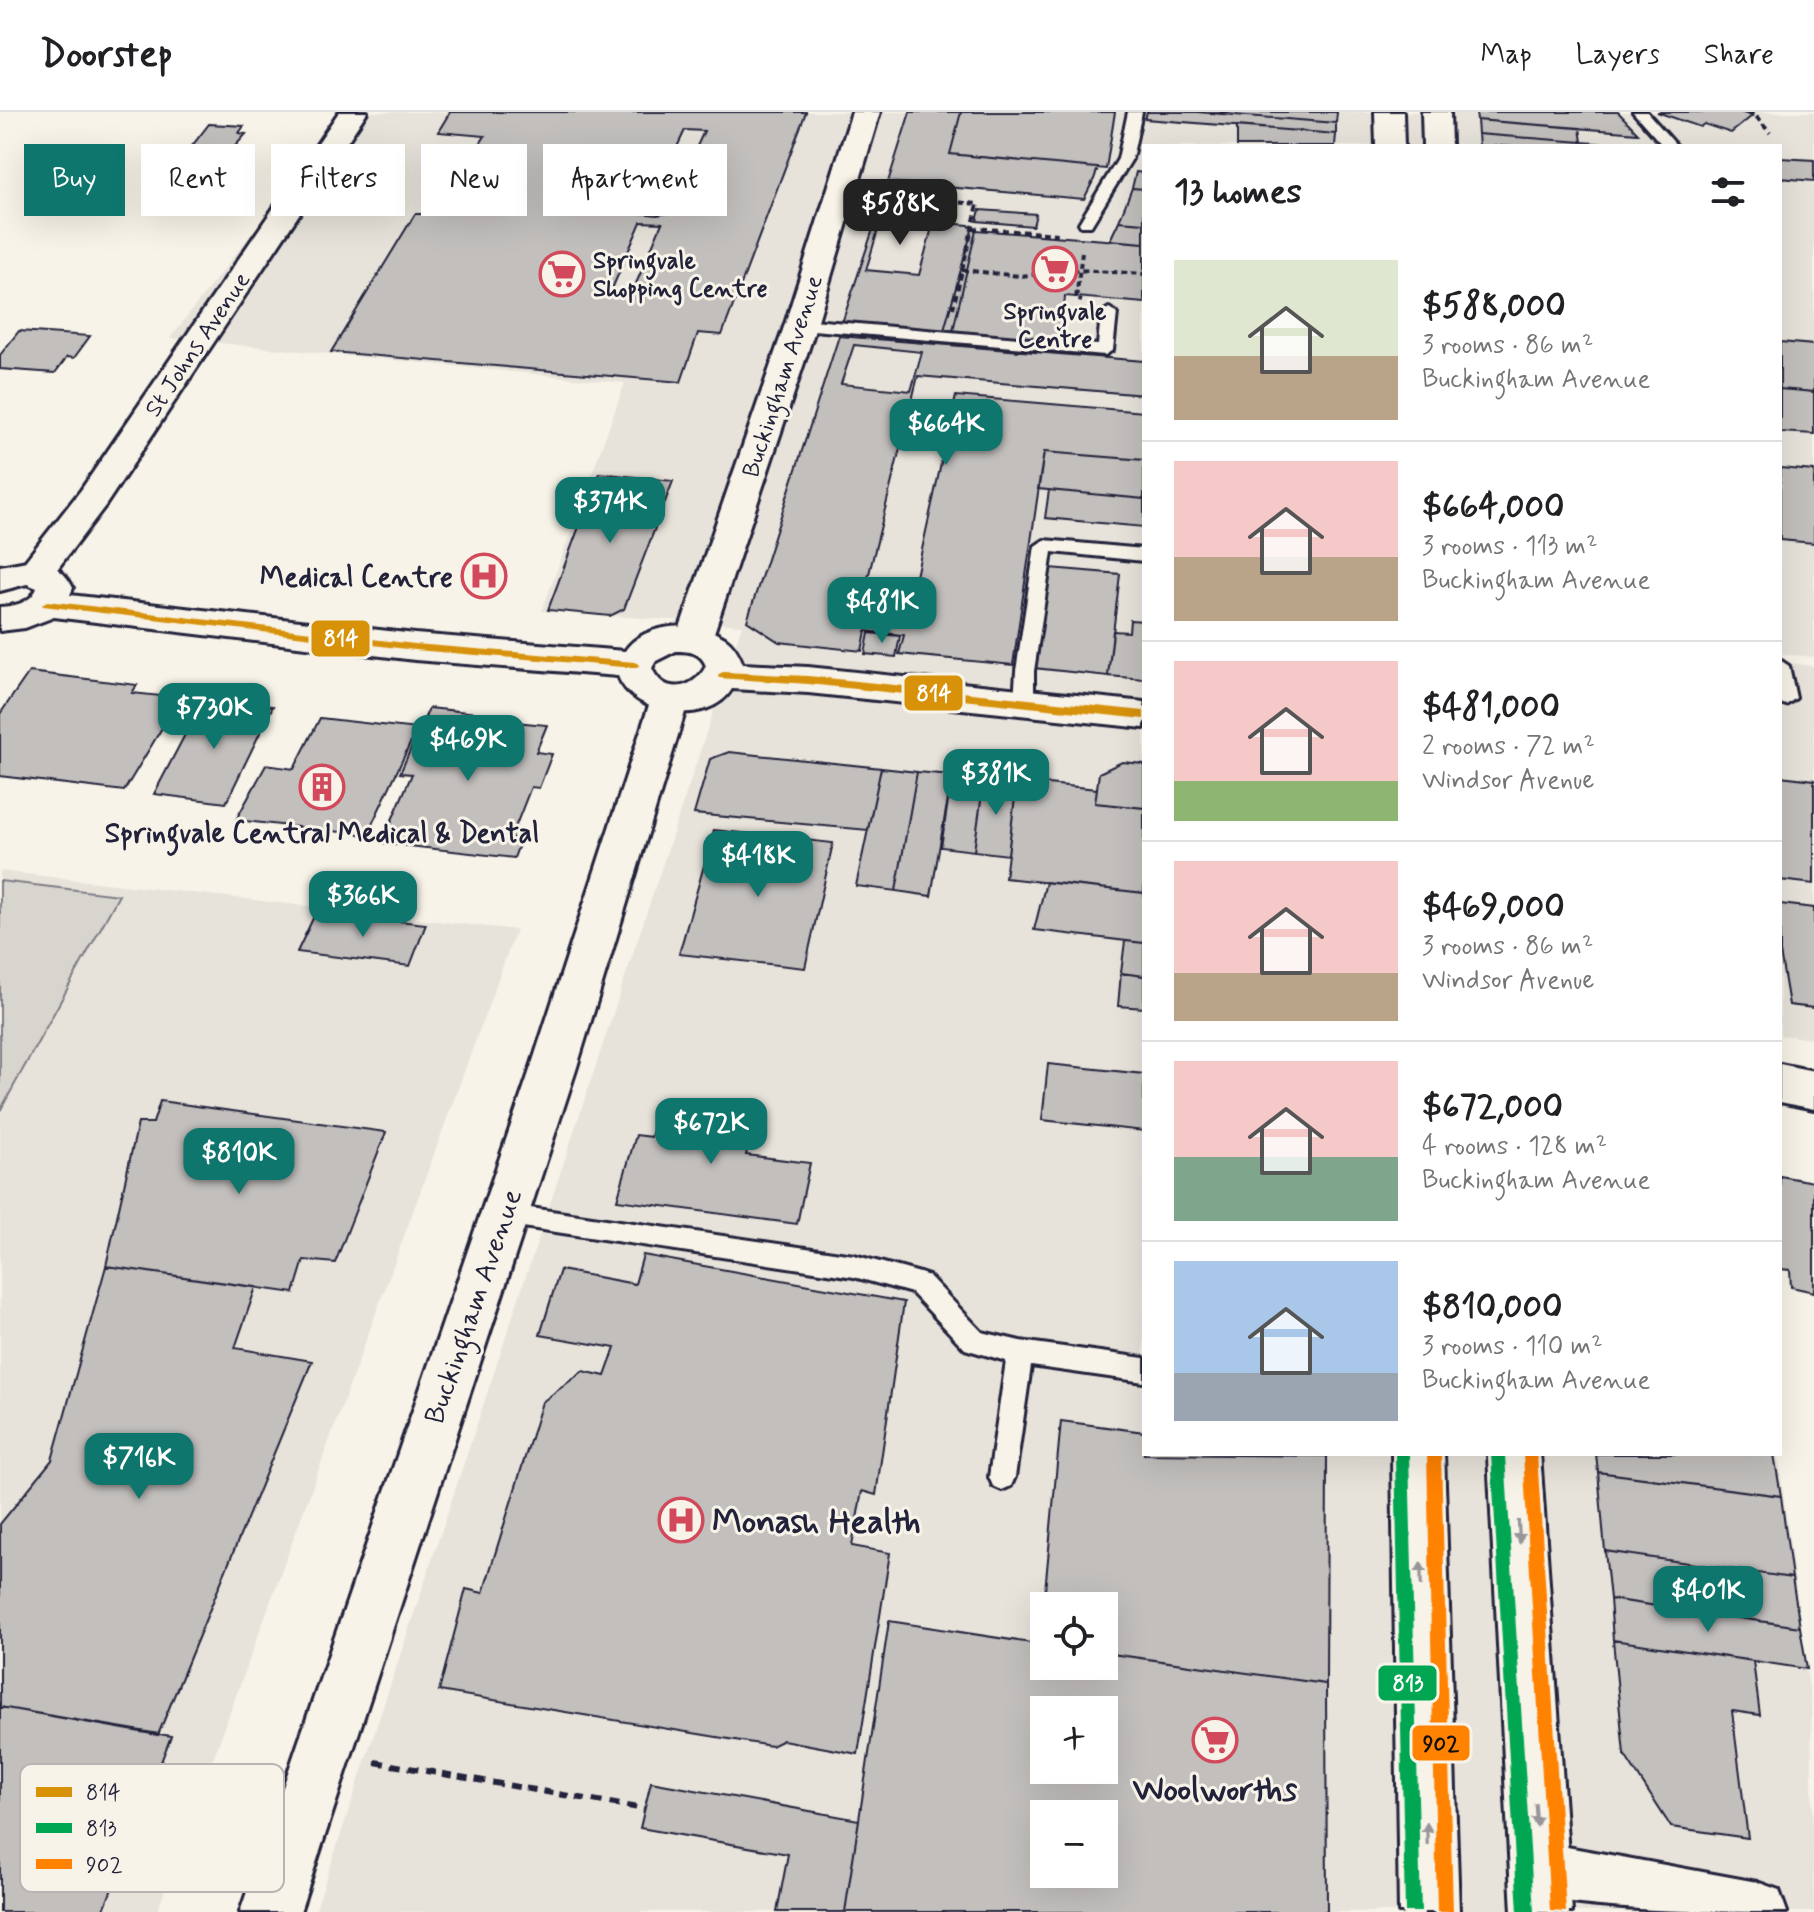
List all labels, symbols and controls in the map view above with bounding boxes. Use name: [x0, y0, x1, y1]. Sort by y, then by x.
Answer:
text: Doorstep: [40, 31, 173, 80]
text: Map: [1481, 37, 1532, 74]
text: Layers: [1576, 37, 1660, 74]
text: Share: [1704, 37, 1774, 74]
chip: Buy: [24, 144, 125, 216]
chip: Rent: [141, 144, 255, 216]
chip: Filters: [271, 144, 405, 216]
chip: New: [421, 144, 527, 216]
chip: Apartment: [543, 144, 727, 216]
text: 13 homes: [1174, 170, 1302, 215]
icon: filters: [1706, 170, 1750, 214]
pin: $588K: [844, 179, 956, 247]
text: $588K: [861, 188, 939, 222]
supermarket icon: Springvale Centre: [1031, 245, 1079, 293]
place label: Springvale Shopping Centre: [593, 246, 768, 306]
supermarket icon: Springvale Shopping Centre: [538, 250, 586, 298]
street label: St Johns Avenue: [138, 266, 258, 423]
street label: Buckingham Avenue: [736, 271, 834, 482]
text: $588,000: [1422, 284, 1566, 329]
icon: home: [1238, 292, 1334, 388]
place label: Springvale Centre: [1004, 297, 1107, 356]
text: 3 rooms · 86 m²: [1422, 329, 1593, 363]
text: Buckingham Avenue: [1422, 363, 1650, 397]
pin: $664K: [890, 399, 1002, 467]
text: $664K: [908, 408, 984, 442]
pin: $374K: [554, 477, 666, 545]
text: $664,000: [1422, 485, 1565, 530]
text: $374K: [573, 486, 647, 520]
icon: home: [1238, 493, 1334, 589]
text: 3 rooms · 113 m²: [1422, 530, 1598, 564]
hospital icon: Medical Centre: [460, 552, 508, 600]
place label: Medical Centre: [260, 560, 453, 597]
text: Buckingham Avenue: [1422, 564, 1650, 598]
pin: $481K: [826, 577, 938, 645]
text: $481K: [845, 586, 919, 620]
line badge: 814: [310, 619, 371, 658]
text: 814: [324, 626, 358, 654]
line badge: 814: [903, 674, 964, 712]
text: 814: [917, 681, 951, 709]
pin: $730K: [158, 683, 270, 751]
text: $481,000: [1422, 685, 1560, 730]
text: $730K: [176, 692, 252, 726]
icon: home: [1238, 693, 1334, 789]
pin: $469K: [412, 715, 524, 783]
text: $469K: [430, 724, 506, 758]
text: 2 rooms · 72 m²: [1422, 730, 1595, 764]
pin: $381K: [940, 749, 1052, 817]
text: $381K: [961, 758, 1031, 792]
building icon: Springvale Central Medical & Dental: [298, 763, 346, 811]
text: Windsor Avenue: [1422, 764, 1594, 798]
place label: Springvale Central Medical & Dental: [105, 816, 539, 856]
pin: $418K: [702, 831, 814, 899]
text: $418K: [721, 840, 795, 874]
pin: $366K: [307, 871, 419, 939]
text: $366K: [327, 880, 399, 914]
text: $469,000: [1422, 885, 1565, 930]
icon: home: [1238, 893, 1334, 989]
text: 3 rooms · 86 m²: [1422, 930, 1593, 964]
text: Windsor Avenue: [1422, 964, 1594, 998]
text: $672,000: [1422, 1085, 1563, 1130]
icon: home: [1238, 1093, 1334, 1189]
pin: $672K: [655, 1098, 767, 1166]
text: $672K: [673, 1107, 749, 1141]
pin: $810K: [183, 1128, 295, 1196]
text: 4 rooms · 128 m²: [1422, 1130, 1607, 1164]
text: $810K: [201, 1137, 277, 1171]
text: Buckingham Avenue: [1422, 1164, 1650, 1198]
street label: Buckingham Avenue: [417, 1185, 535, 1430]
text: $810,000: [1422, 1285, 1563, 1330]
icon: home: [1238, 1293, 1334, 1389]
text: 3 rooms · 110 m²: [1422, 1330, 1603, 1364]
text: Buckingham Avenue: [1422, 1364, 1650, 1398]
pin: $716K: [83, 1433, 195, 1501]
text: $716K: [103, 1442, 175, 1476]
hospital icon: Monash Health: [657, 1496, 705, 1544]
place label: Monash Health: [712, 1500, 921, 1545]
one-way arrow: [1512, 1520, 1525, 1545]
one-way arrow: [1414, 1561, 1427, 1586]
pin: $401K: [1652, 1566, 1764, 1634]
text: $401K: [1671, 1575, 1745, 1609]
map controls: [1030, 1592, 1118, 1888]
button: locate: [1030, 1592, 1118, 1680]
line badge: 813: [1377, 1664, 1438, 1702]
text: 813: [1393, 1671, 1423, 1699]
button: +: [1030, 1696, 1118, 1784]
supermarket icon: Woolworths: [1191, 1716, 1239, 1764]
line badge: 902: [1411, 1724, 1471, 1762]
text: 902: [1423, 1731, 1459, 1759]
legend: [20, 1764, 284, 1892]
place label: Woolworths: [1133, 1768, 1297, 1813]
text: 814: [86, 1780, 121, 1808]
button: −: [1030, 1800, 1118, 1888]
one-way arrow: [1530, 1803, 1543, 1828]
text: 813: [86, 1816, 117, 1844]
one-way arrow: [1421, 1821, 1433, 1846]
text: 902: [86, 1852, 123, 1880]

